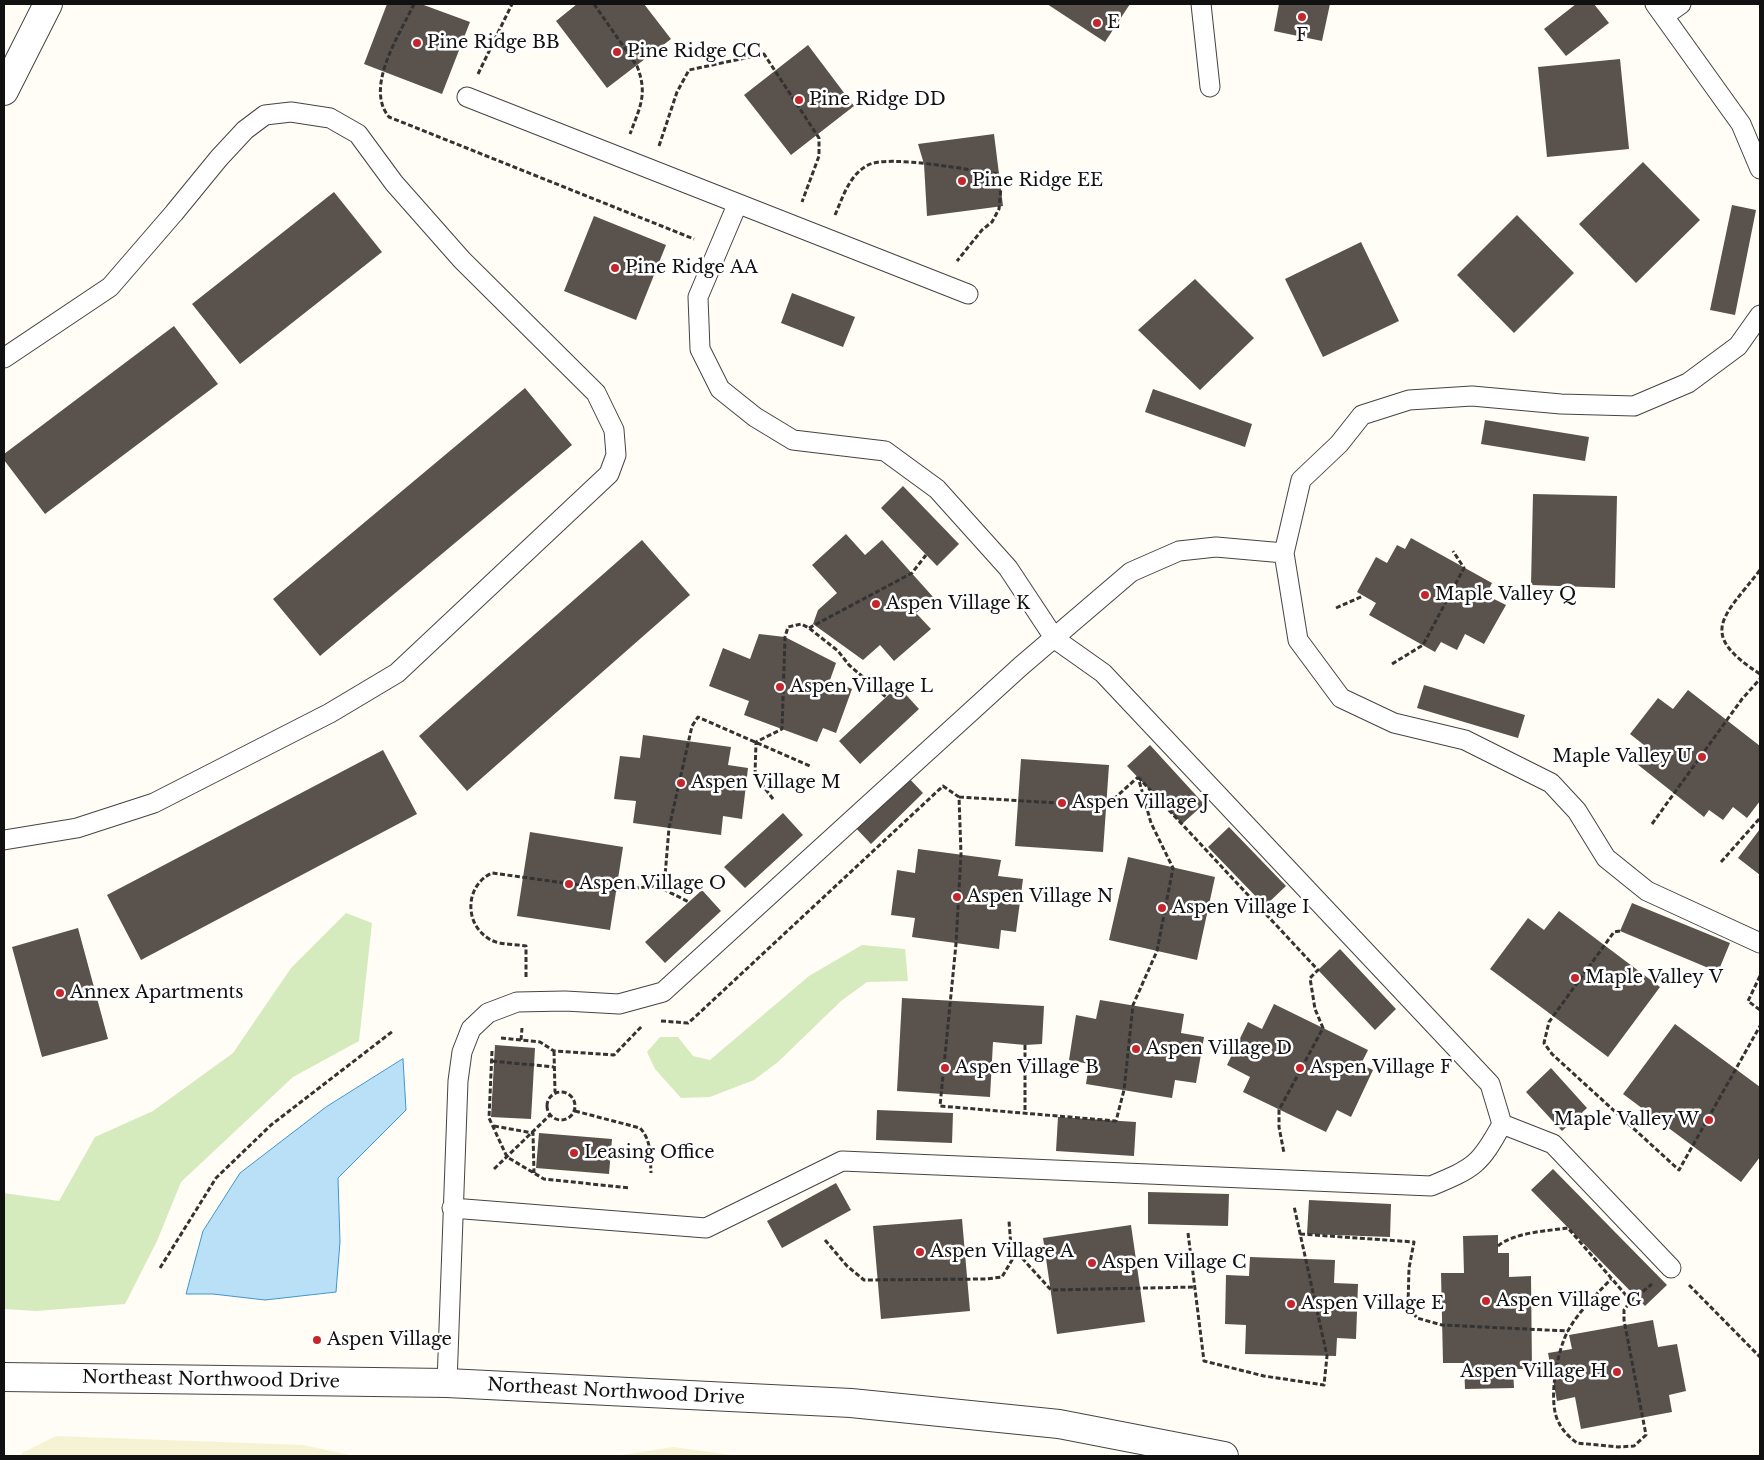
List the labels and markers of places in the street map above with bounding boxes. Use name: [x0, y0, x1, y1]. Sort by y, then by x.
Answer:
marker: F: [1296, 11, 1308, 23]
place label: E: [1107, 12, 1120, 34]
marker: E: [1091, 17, 1103, 29]
place label: F: [1296, 25, 1308, 47]
place label: Pine Ridge BB: [427, 32, 560, 54]
marker: Pine Ridge BB: [411, 37, 423, 49]
place label: Pine Ridge CC: [627, 41, 761, 63]
marker: Pine Ridge CC: [611, 46, 623, 58]
place label: Pine Ridge DD: [809, 89, 946, 111]
marker: Pine Ridge DD: [793, 94, 805, 106]
place label: Pine Ridge EE: [972, 170, 1103, 192]
marker: Pine Ridge EE: [956, 175, 968, 187]
place label: Pine Ridge AA: [625, 257, 758, 279]
marker: Pine Ridge AA: [609, 262, 621, 274]
place label: Maple Valley Q: [1435, 584, 1576, 606]
marker: Maple Valley Q: [1419, 589, 1431, 601]
place label: Aspen Village K: [886, 593, 1030, 615]
marker: Aspen Village K: [870, 598, 882, 610]
place label: Aspen Village L: [790, 676, 933, 698]
marker: Aspen Village L: [774, 681, 786, 693]
place label: Maple Valley U: [1553, 746, 1692, 768]
marker: Maple Valley U: [1696, 751, 1708, 763]
place label: Aspen Village M: [691, 772, 841, 794]
marker: Aspen Village M: [675, 777, 687, 789]
place label: Aspen Village J: [1072, 792, 1209, 814]
marker: Aspen Village J: [1056, 797, 1068, 809]
place label: Aspen Village O: [579, 873, 726, 895]
marker: Aspen Village O: [563, 878, 575, 890]
place label: Aspen Village N: [967, 886, 1113, 908]
marker: Aspen Village N: [951, 891, 963, 903]
place label: Aspen Village I: [1172, 897, 1310, 919]
marker: Aspen Village I: [1156, 902, 1168, 914]
place label: Maple Valley V: [1585, 967, 1723, 989]
marker: Maple Valley V: [1569, 972, 1581, 984]
place label: Annex Apartments: [70, 982, 244, 1004]
marker: Annex Apartments: [54, 987, 66, 999]
place label: Aspen Village D: [1146, 1038, 1292, 1060]
marker: Aspen Village D: [1130, 1043, 1142, 1055]
place label: Aspen Village B: [955, 1057, 1099, 1079]
place label: Aspen Village F: [1310, 1057, 1452, 1079]
marker: Aspen Village B: [939, 1062, 951, 1074]
marker: Aspen Village F: [1294, 1062, 1306, 1074]
place label: Maple Valley W: [1554, 1109, 1699, 1131]
marker: Maple Valley W: [1703, 1114, 1715, 1126]
place label: Leasing Office: [584, 1142, 715, 1164]
marker: Leasing Office: [568, 1147, 580, 1159]
place label: Aspen Village A: [930, 1241, 1074, 1263]
marker: Aspen Village A: [914, 1246, 926, 1258]
place label: Aspen Village C: [1102, 1252, 1247, 1274]
marker: Aspen Village C: [1086, 1257, 1098, 1269]
place label: Aspen Village G: [1496, 1290, 1642, 1312]
place label: Aspen Village E: [1301, 1293, 1444, 1315]
marker: Aspen Village G: [1480, 1295, 1492, 1307]
marker: Aspen Village E: [1285, 1298, 1297, 1310]
place label: Aspen Village: [327, 1329, 452, 1351]
marker: Aspen Village: [311, 1334, 323, 1346]
place label: Aspen Village H: [1460, 1361, 1607, 1383]
marker: Aspen Village H: [1611, 1366, 1623, 1378]

